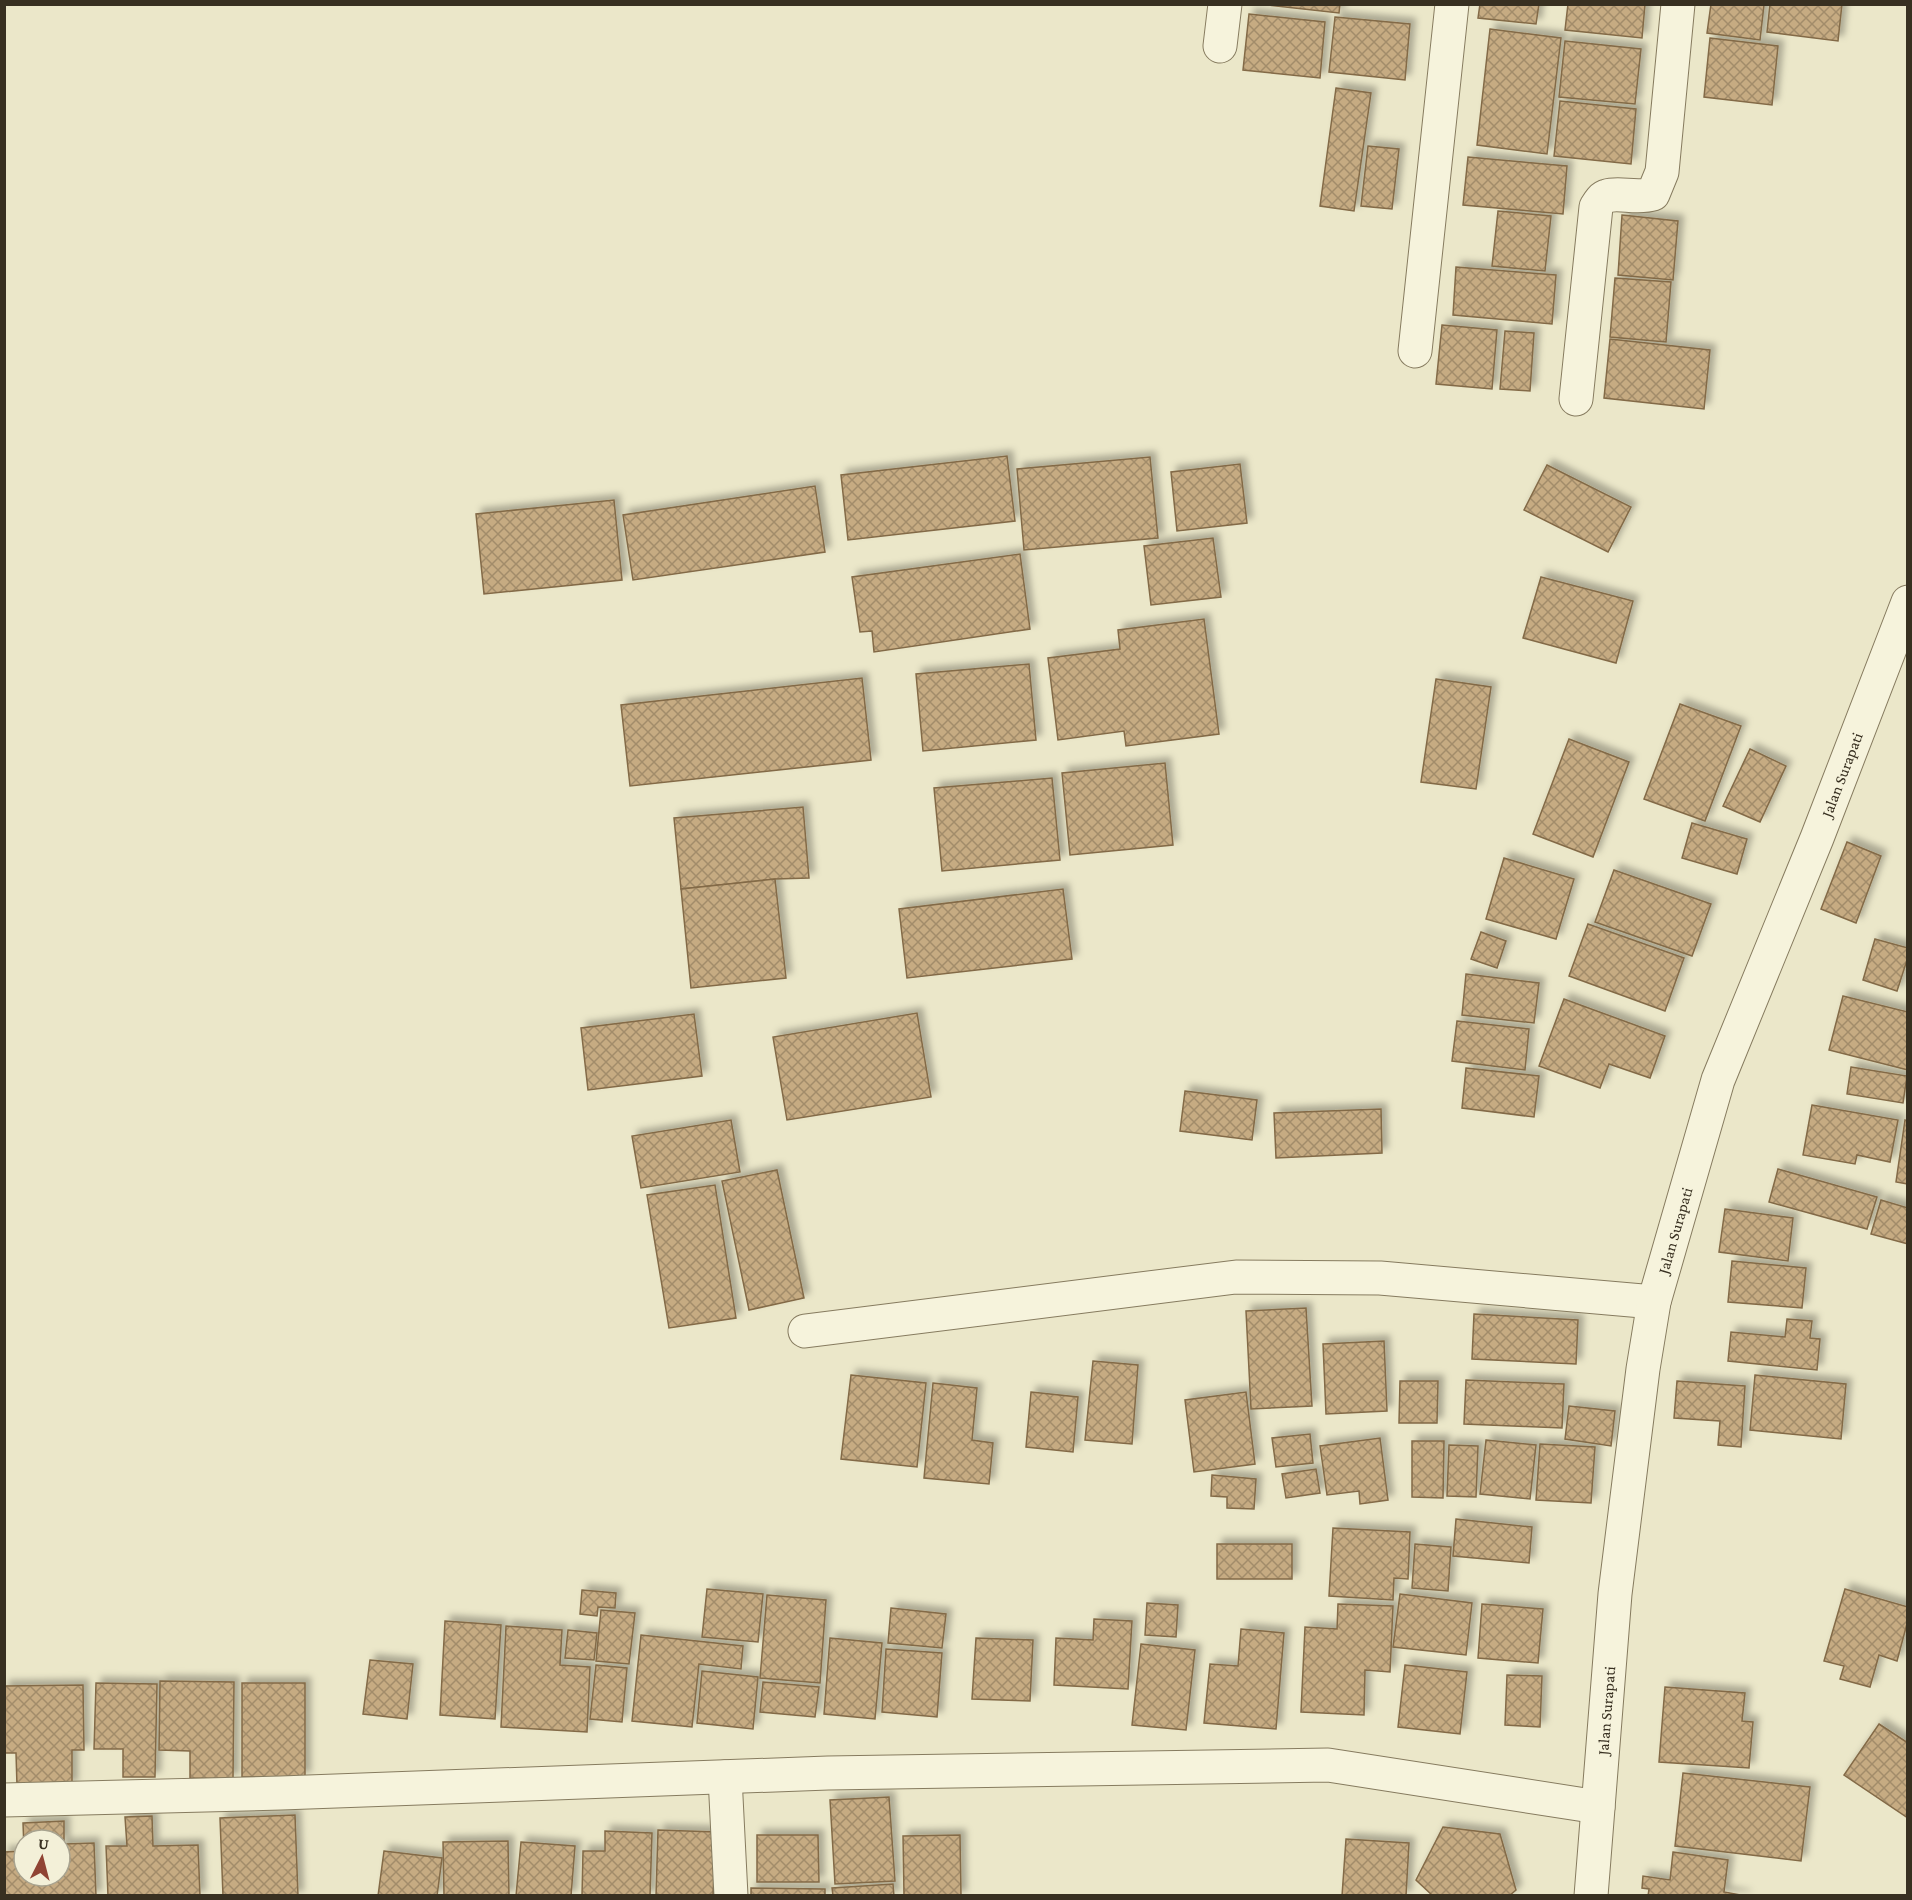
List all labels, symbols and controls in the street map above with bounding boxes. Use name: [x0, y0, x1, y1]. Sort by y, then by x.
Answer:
street label: Jalan Surapati: [1817, 730, 1866, 822]
street label: Jalan Surapati: [1654, 1185, 1696, 1278]
street label: Jalan Surapati: [1594, 1665, 1618, 1758]
north arrow: [12, 1828, 72, 1888]
text: U: [37, 1835, 50, 1853]

